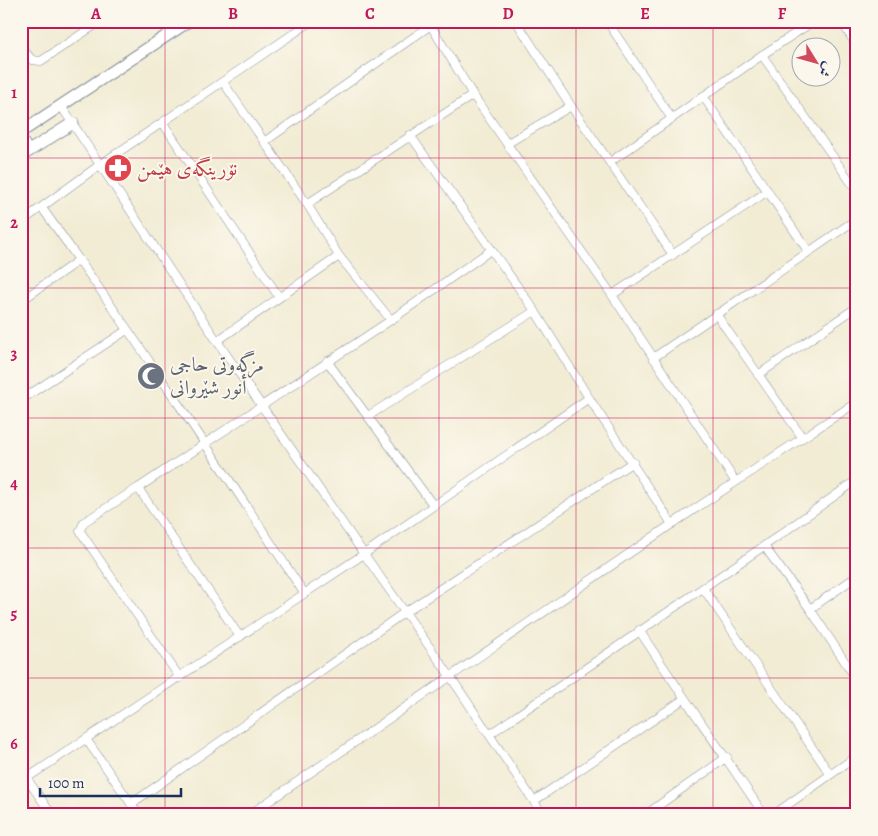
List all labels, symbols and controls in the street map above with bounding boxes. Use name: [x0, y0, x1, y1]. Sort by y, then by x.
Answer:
text: A: [90, 3, 102, 25]
text: B: [228, 3, 238, 25]
text: C: [365, 3, 375, 25]
text: D: [502, 3, 514, 25]
text: E: [640, 3, 650, 25]
text: F: [778, 3, 787, 25]
north arrow: [790, 38, 840, 88]
text: ش: [814, 58, 838, 81]
text: 1: [11, 82, 17, 104]
pharmacy icon: نۆرینگه‌ی هێمن: [103, 153, 133, 183]
place label: نۆرینگه‌ی هێمن: [137, 155, 237, 182]
text: 2: [10, 212, 18, 234]
text: 3: [11, 343, 18, 365]
place label: مزگەوتی حاجی أنور شێروانی: [170, 350, 264, 401]
mosque icon: مزگەوتی حاجی أنور شێروانی: [136, 361, 166, 391]
text: 4: [10, 473, 18, 495]
text: 5: [11, 603, 18, 625]
text: 6: [10, 733, 18, 755]
scale bar: [40, 766, 181, 798]
text: 100 m: [48, 773, 85, 793]

